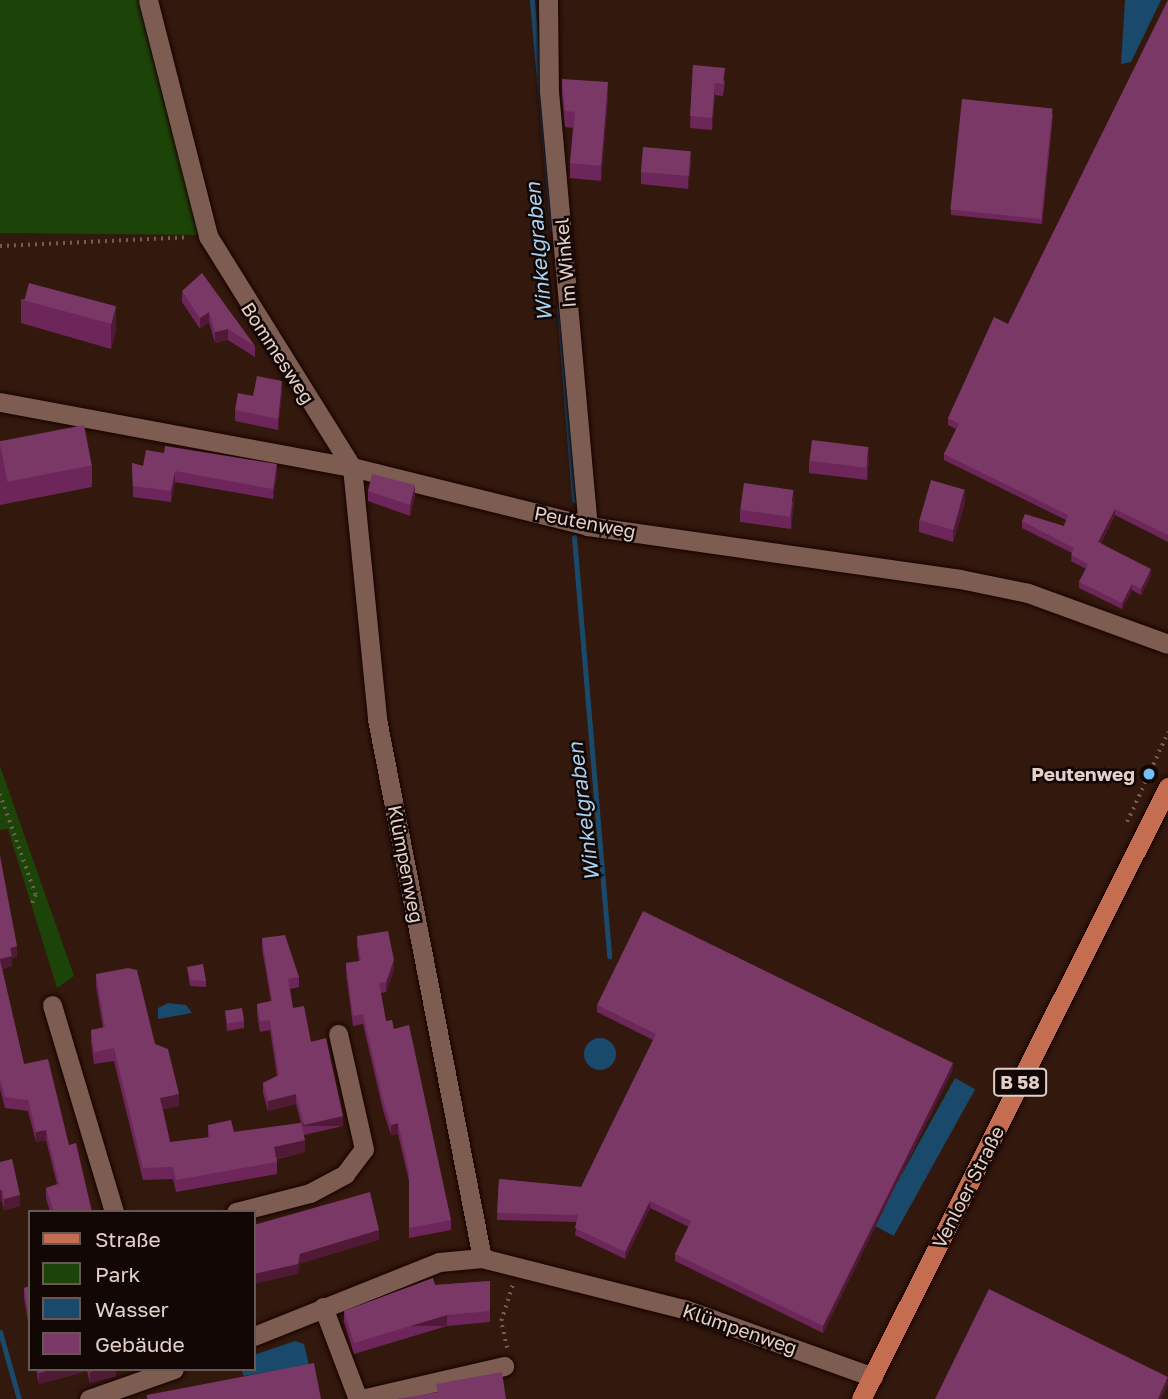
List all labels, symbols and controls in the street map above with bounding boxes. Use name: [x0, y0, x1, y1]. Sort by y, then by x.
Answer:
water label: Winkelgraben: [519, 181, 557, 323]
street label: Im Winkel: [550, 217, 580, 309]
street label: Bommesweg: [237, 298, 319, 408]
street label: Peutenweg: [532, 501, 638, 543]
water label: Winkelgraben: [562, 741, 604, 883]
place label: Peutenweg: [1031, 763, 1135, 785]
marker: Peutenweg: [1141, 766, 1157, 782]
street label: Klümpenweg: [383, 803, 429, 925]
road number: B 58: [992, 1068, 1048, 1097]
street label: Venloer Straße: [927, 1122, 1009, 1252]
legend: [28, 1210, 256, 1371]
text: Straße: [95, 1226, 161, 1252]
text: Park: [95, 1261, 140, 1287]
text: Wasser: [95, 1296, 169, 1322]
street label: Klümpenweg: [680, 1299, 800, 1359]
text: Gebäude: [95, 1331, 185, 1357]

